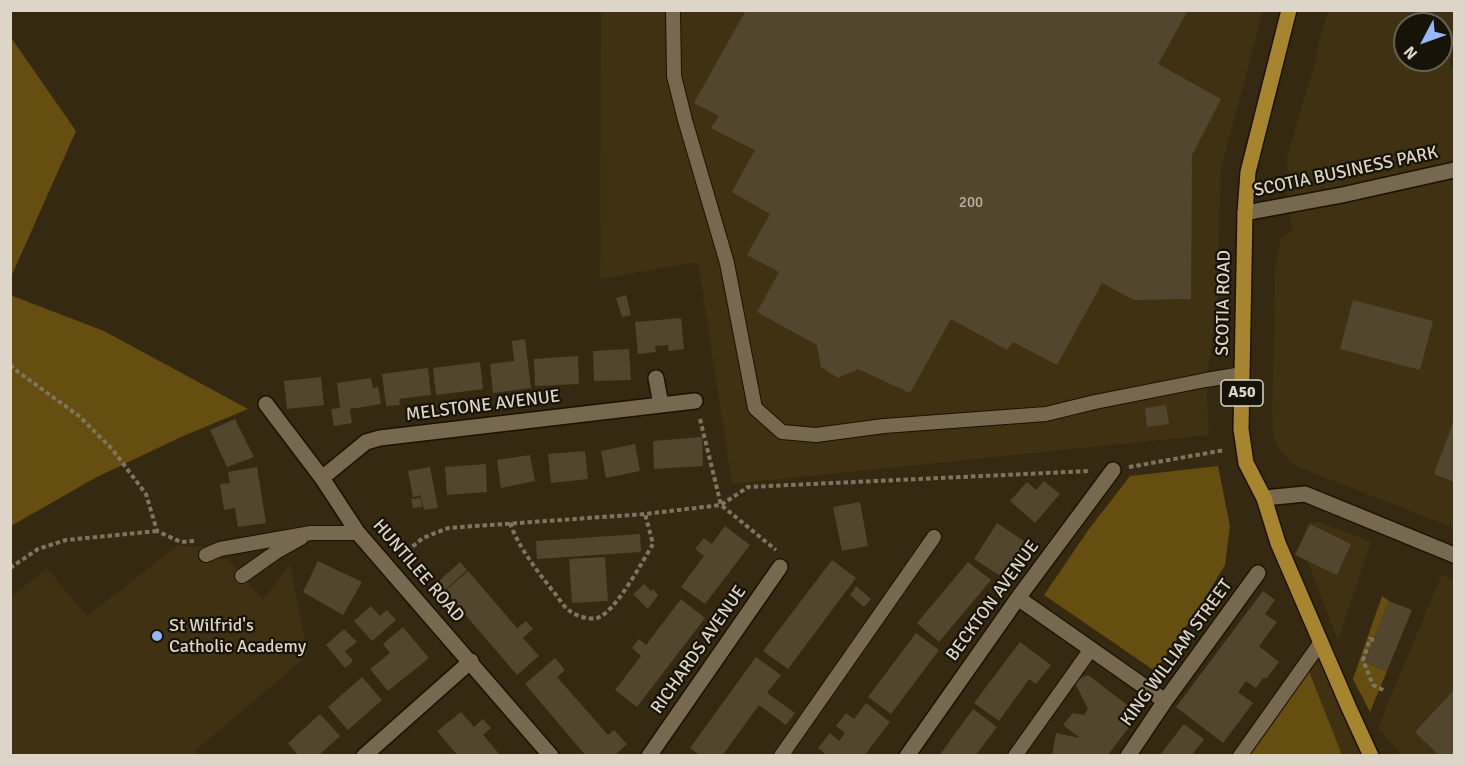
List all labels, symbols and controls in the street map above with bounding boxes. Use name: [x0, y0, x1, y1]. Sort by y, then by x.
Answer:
north arrow: [1393, 12, 1453, 72]
text: N: [1400, 42, 1422, 63]
street label: SCOTIA BUSINESS PARK: [1252, 142, 1440, 202]
house number: 200: [959, 194, 983, 212]
street label: SCOTIA ROAD: [1212, 250, 1236, 356]
road number: A50: [1221, 380, 1263, 406]
street label: MELSTONE AVENUE: [405, 386, 561, 426]
street label: HUNTILEE ROAD: [368, 515, 468, 627]
street label: BECKTON AVENUE: [942, 536, 1044, 666]
street label: KING WILLIAM STREET: [1117, 575, 1237, 731]
street label: RICHARDS AVENUE: [647, 582, 751, 718]
place label: St Wilfrid's Catholic Academy: [169, 615, 306, 658]
marker: St Wilfrid's Catholic Academy: [150, 629, 164, 643]

